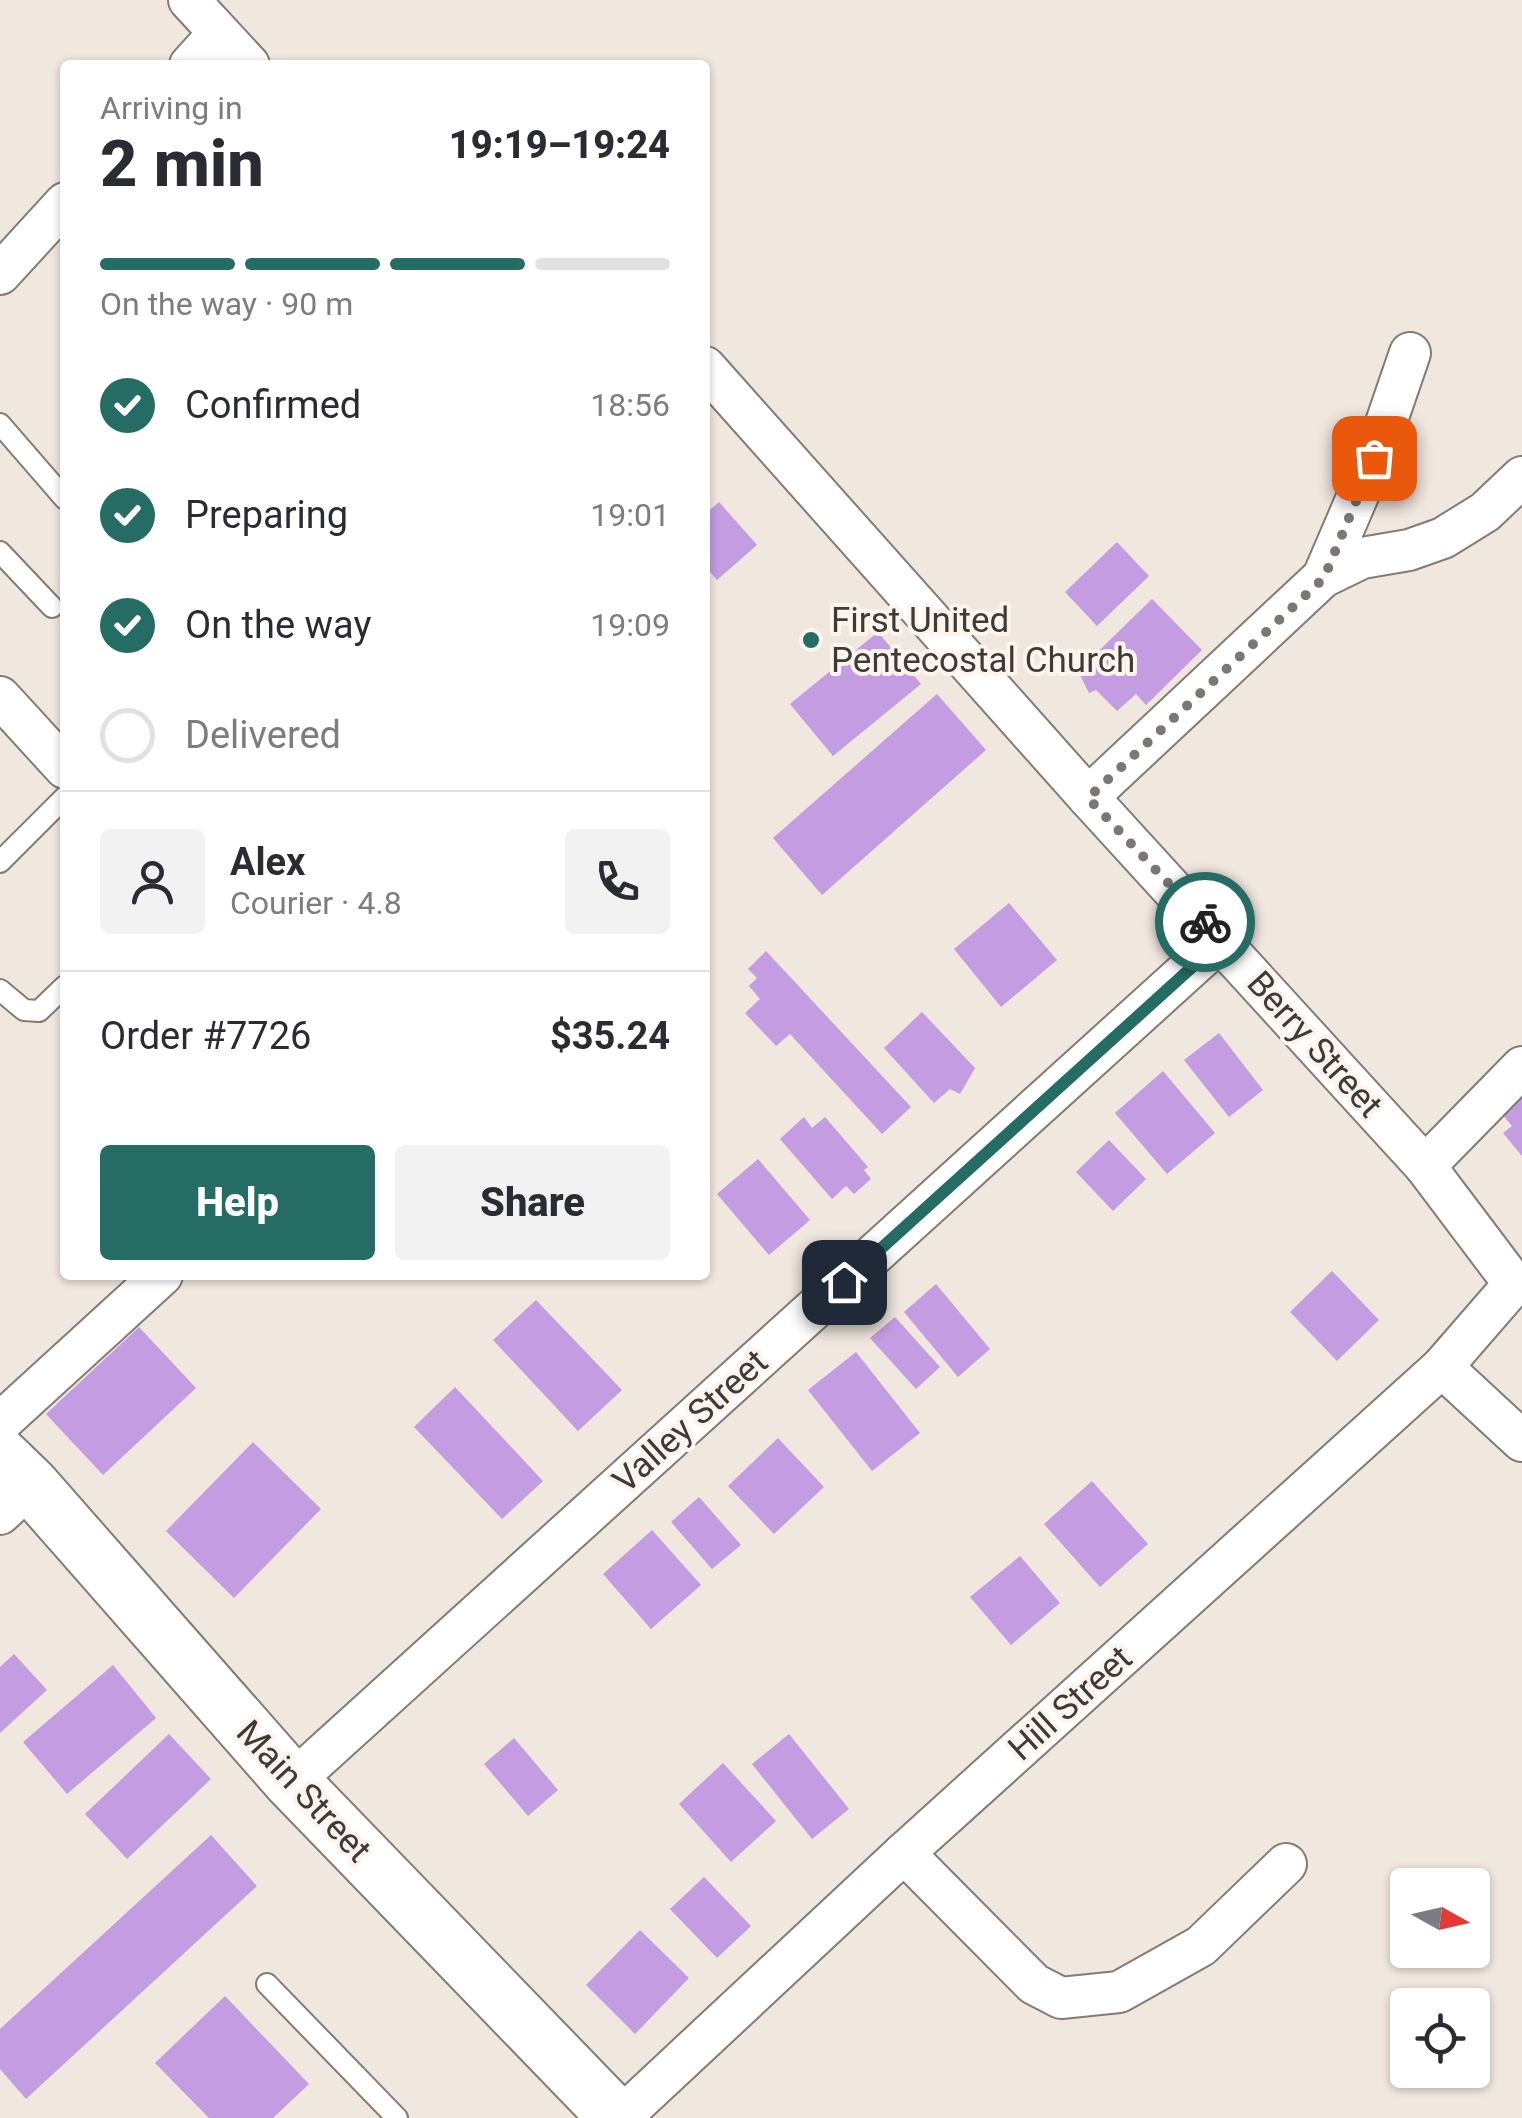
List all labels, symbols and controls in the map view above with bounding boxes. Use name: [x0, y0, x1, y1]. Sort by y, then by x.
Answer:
text: Arriving in: [100, 89, 243, 127]
text: 19:19–19:24: [449, 123, 670, 167]
text: 2 min: [100, 126, 264, 202]
text: On the way · 90 m: [100, 285, 353, 323]
icon: check: [100, 378, 155, 433]
text: Confirmed: [185, 383, 361, 427]
text: 18:56: [590, 386, 670, 424]
pin: [1332, 416, 1417, 501]
icon: bag: [1347, 431, 1402, 486]
icon: check: [100, 488, 155, 543]
text: Preparing: [185, 493, 348, 537]
text: 19:01: [590, 496, 670, 534]
icon: check: [100, 598, 155, 653]
place label: First United Pentecostal Church: [831, 600, 1135, 681]
text: On the way: [185, 603, 371, 647]
text: 19:09: [590, 606, 670, 644]
marker: First United Pentecostal Church: [800, 629, 822, 651]
text: Delivered: [185, 713, 341, 757]
button: person: [100, 829, 205, 934]
button: phone: [565, 829, 670, 934]
text: Alex: [230, 840, 305, 884]
courier: [1155, 872, 1255, 972]
text: Courier · 4.8: [230, 884, 402, 922]
icon: bike: [1178, 895, 1233, 950]
street label: Berry Street: [1239, 963, 1391, 1126]
text: Order #7726: [100, 1014, 311, 1058]
text: $35.24: [550, 1014, 670, 1058]
button: Help: [100, 1145, 375, 1260]
button: Share: [395, 1145, 670, 1260]
pin: [802, 1240, 887, 1325]
icon: home: [817, 1255, 872, 1310]
street label: Valley Street: [605, 1341, 776, 1501]
street label: Hill Street: [1000, 1637, 1140, 1769]
street label: Main Street: [228, 1712, 379, 1871]
north arrow: [1390, 1868, 1490, 1968]
map controls: [1390, 1868, 1490, 2088]
button: locate: [1390, 1988, 1490, 2088]

